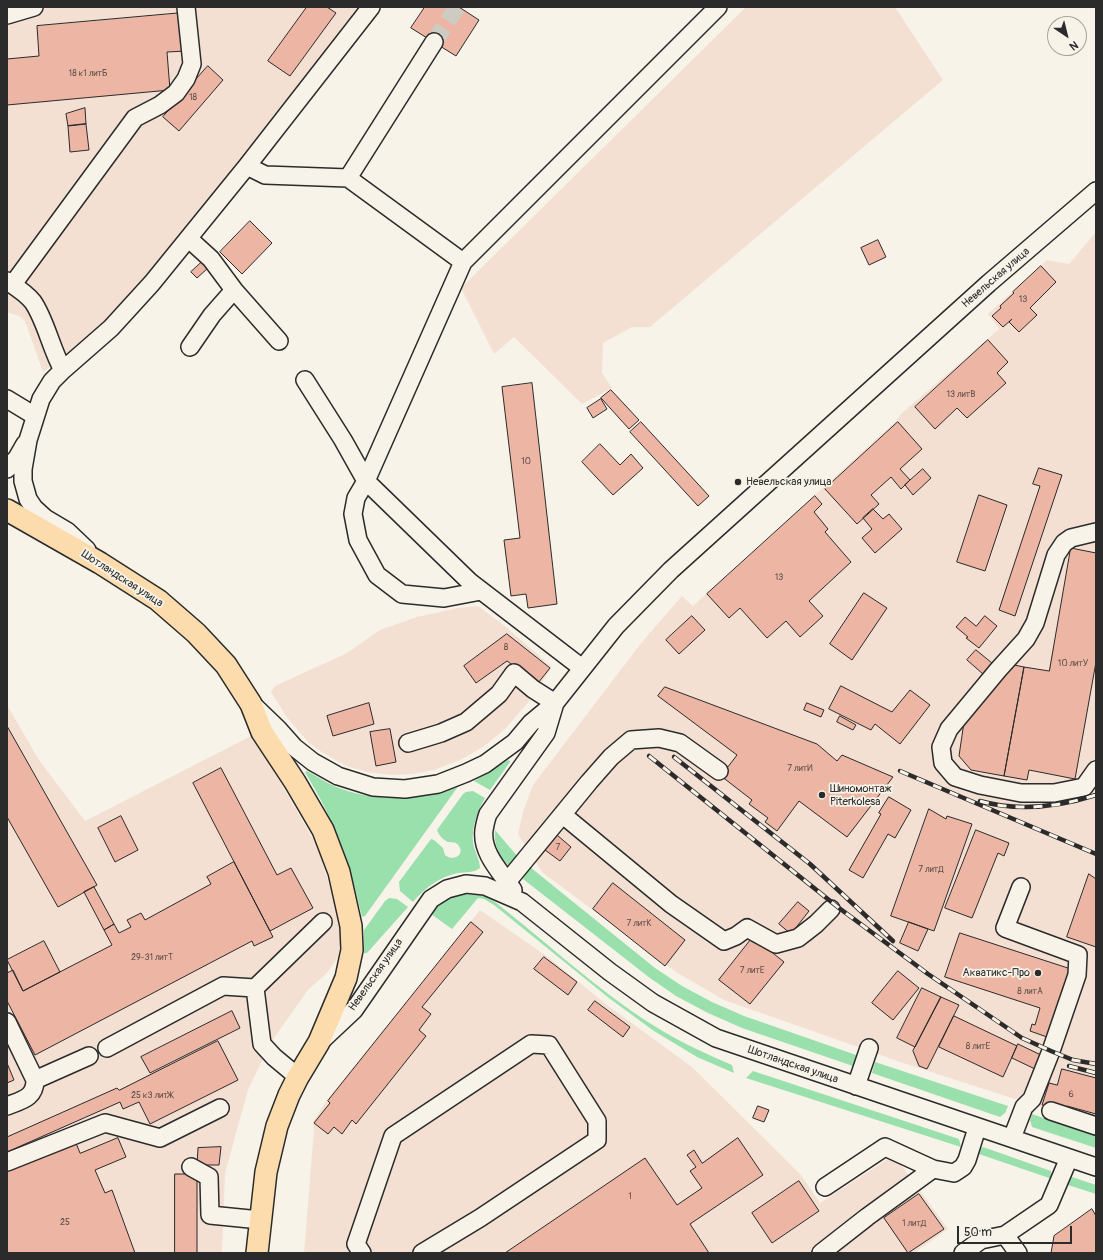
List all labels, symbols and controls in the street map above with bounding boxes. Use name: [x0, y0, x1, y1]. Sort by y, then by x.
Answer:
north arrow: [1047, 16, 1087, 56]
text: N: [1067, 38, 1080, 53]
house number: 18 к1 литБ: [69, 69, 107, 79]
house number: 18: [189, 93, 197, 103]
street label: Невельская улица: [959, 245, 1033, 311]
house number: 13: [1019, 295, 1027, 305]
house number: 13 литВ: [947, 390, 975, 400]
house number: 10: [521, 457, 531, 467]
place label: Невельская улица: [746, 475, 831, 489]
marker: Невельская улица: [733, 477, 743, 487]
street label: Шотландская улица: [79, 548, 165, 610]
house number: 13: [775, 573, 783, 583]
house number: 8: [504, 643, 508, 653]
house number: 10 литУ: [1058, 659, 1088, 669]
house number: 7 литИ: [787, 764, 813, 774]
place label: Шиномонтаж Piterkolesa: [830, 782, 892, 808]
marker: Шиномонтаж Piterkolesa: [817, 790, 827, 800]
house number: 7: [556, 843, 560, 853]
house number: 7 литД: [918, 865, 944, 875]
house number: 7 литК: [626, 919, 652, 929]
street label: Невельская улица: [346, 936, 406, 1014]
house number: 29-31 литТ: [131, 953, 173, 963]
house number: 7 литЕ: [740, 966, 764, 976]
place label: Акватикс-Про: [963, 966, 1030, 980]
marker: Акватикс-Про: [1033, 968, 1043, 978]
house number: 8 литА: [1017, 987, 1043, 997]
house number: 8 литЕ: [966, 1042, 990, 1052]
street label: Шотландская улица: [746, 1043, 840, 1087]
house number: 6: [1068, 1090, 1074, 1100]
house number: 25 к3 литЖ: [131, 1091, 173, 1101]
house number: 1: [628, 1192, 632, 1202]
house number: 25: [60, 1218, 70, 1228]
scale bar: [959, 1218, 1074, 1244]
house number: 1 литД: [902, 1219, 926, 1229]
text: 50 m: [964, 1225, 992, 1240]

